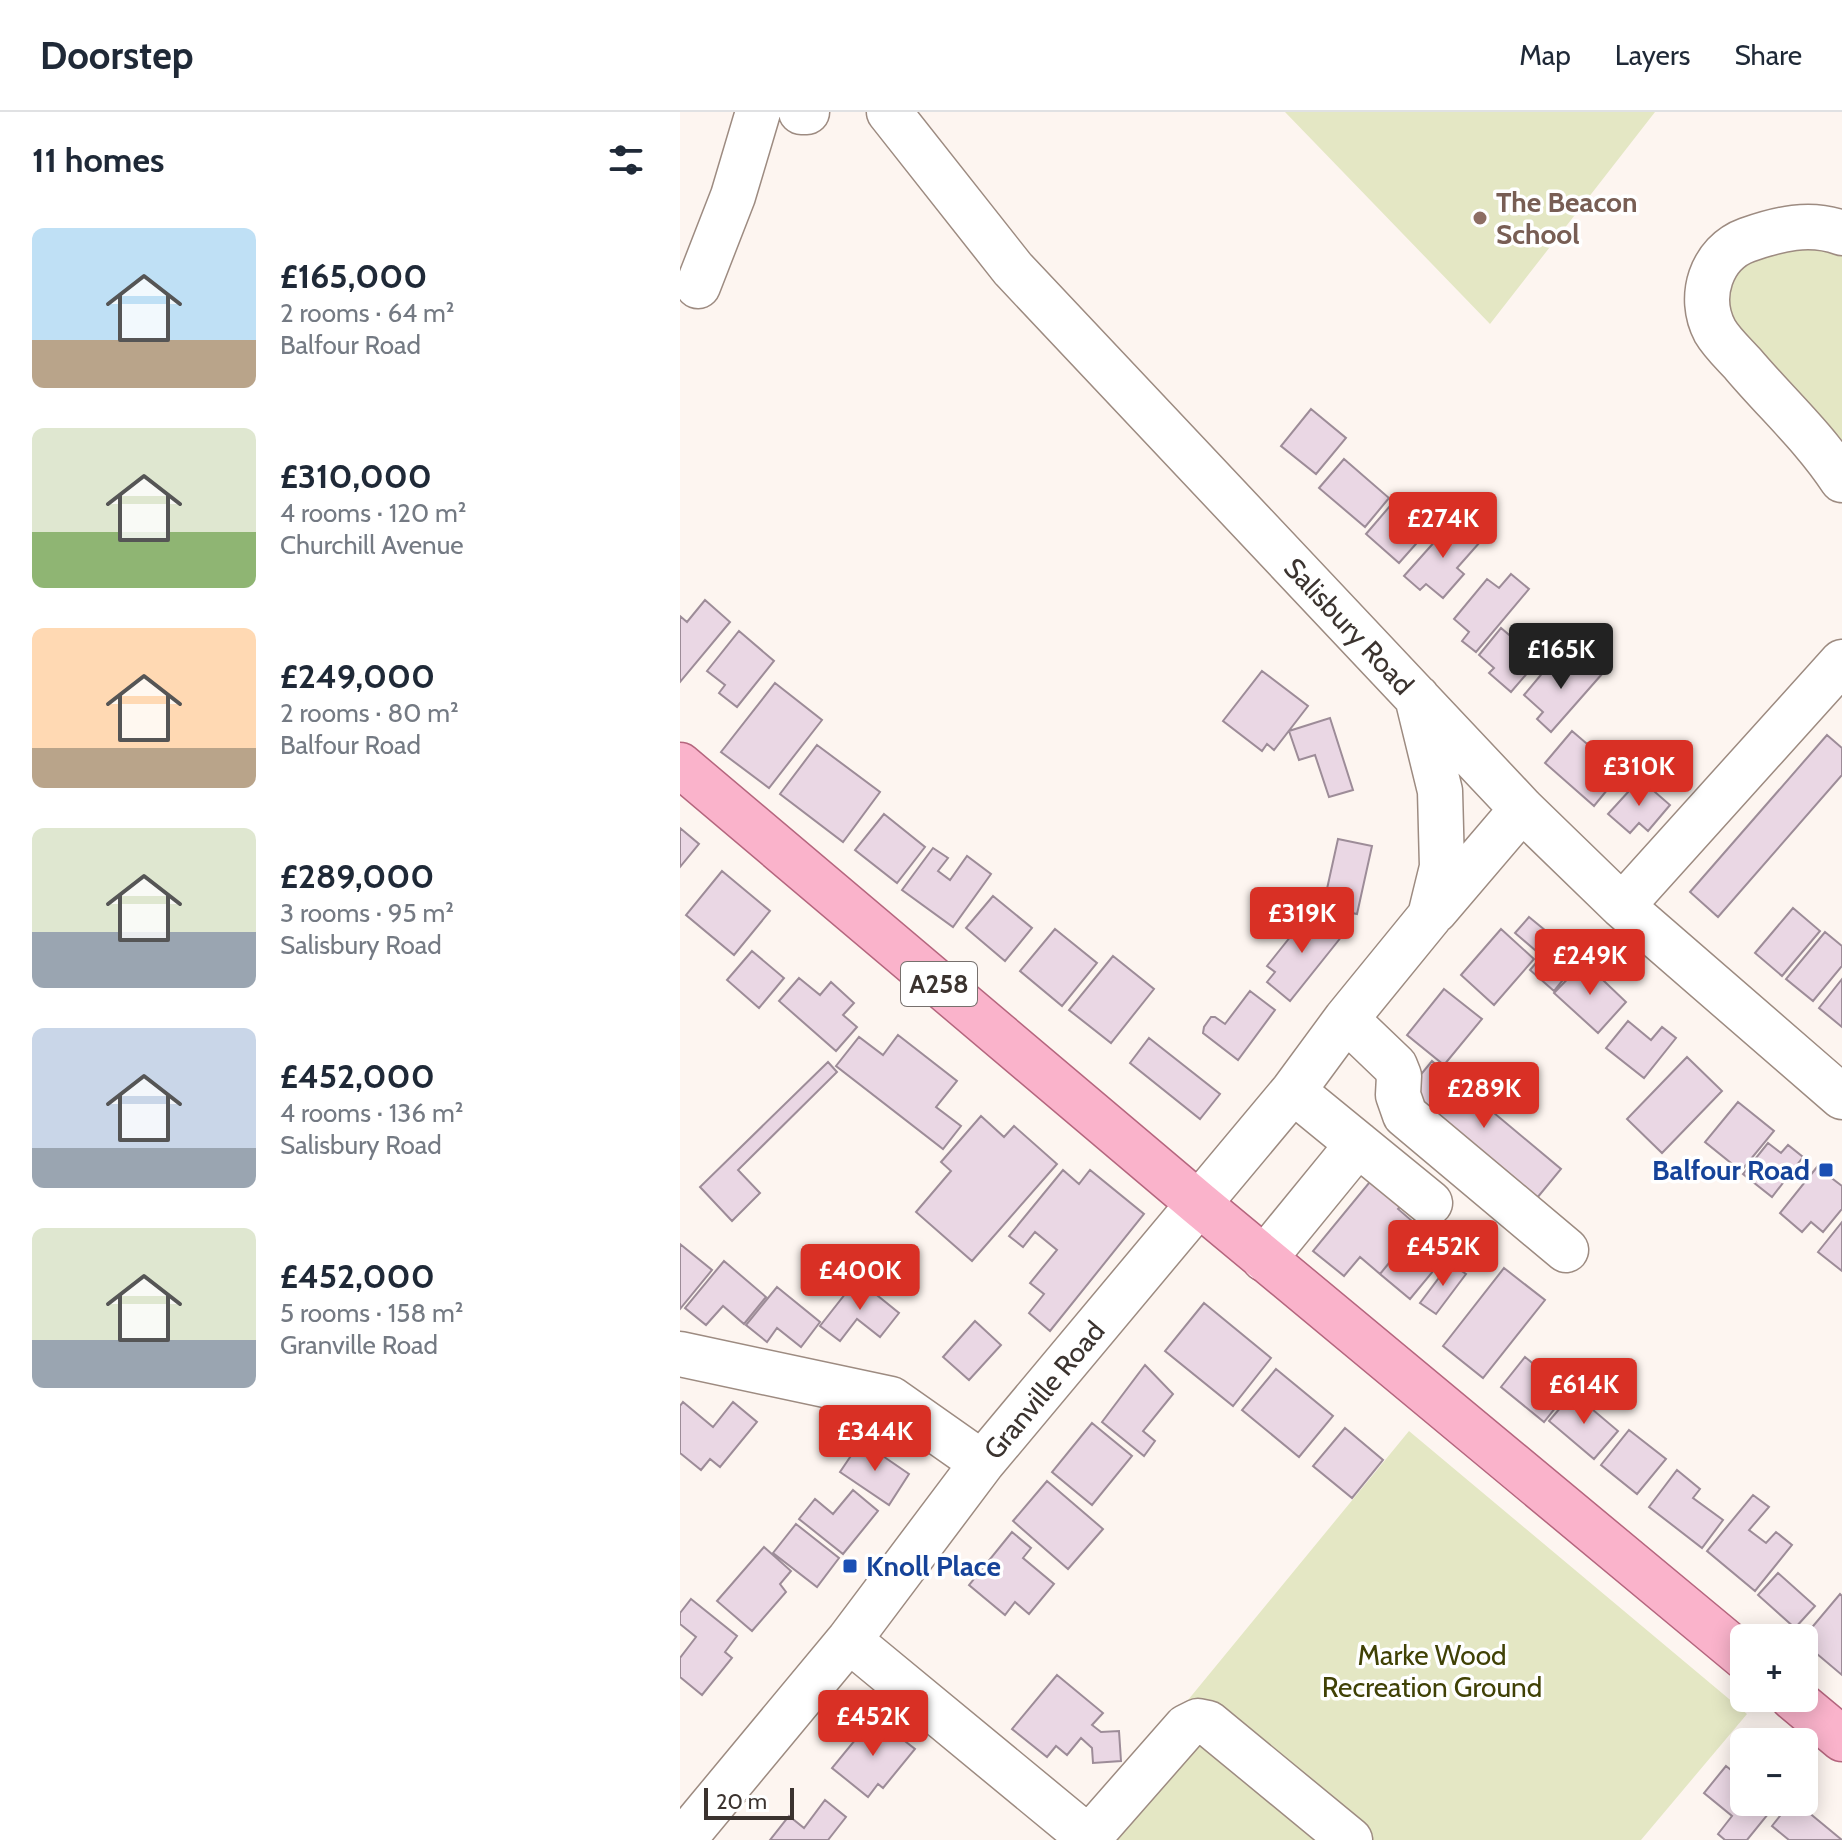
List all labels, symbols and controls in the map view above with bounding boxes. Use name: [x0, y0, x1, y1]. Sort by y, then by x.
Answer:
text: Doorstep: [40, 32, 193, 79]
text: Map: [1519, 38, 1571, 72]
text: Layers: [1615, 38, 1690, 72]
text: Share: [1734, 38, 1802, 72]
icon: filters: [604, 138, 648, 182]
text: 11 homes: [32, 139, 164, 181]
place label: The Beacon School: [1496, 185, 1637, 251]
marker: The Beacon School: [1471, 209, 1489, 227]
text: £165,000: [280, 255, 427, 297]
icon: home: [96, 260, 192, 356]
text: 2 rooms · 64 m²: [280, 297, 455, 329]
text: Balfour Road: [280, 329, 421, 361]
text: £310,000: [280, 455, 432, 497]
icon: home: [96, 460, 192, 556]
pin: £274K: [1387, 492, 1499, 560]
text: 4 rooms · 120 m²: [280, 497, 466, 529]
text: £274K: [1407, 502, 1479, 534]
text: Churchill Avenue: [280, 529, 464, 561]
street label: Salisbury Road: [1277, 551, 1421, 701]
pin: £165K: [1505, 623, 1617, 691]
text: £165K: [1527, 633, 1595, 665]
text: £249,000: [280, 655, 435, 697]
icon: home: [96, 660, 192, 756]
text: 2 rooms · 80 m²: [280, 697, 459, 729]
text: Balfour Road: [280, 729, 421, 761]
pin: £310K: [1583, 740, 1695, 808]
text: £310K: [1603, 750, 1675, 782]
text: £289,000: [280, 855, 434, 897]
icon: home: [96, 860, 192, 956]
pin: £319K: [1246, 887, 1358, 955]
text: 3 rooms · 95 m²: [280, 897, 454, 929]
text: £319K: [1268, 897, 1336, 929]
text: Salisbury Road: [280, 929, 442, 961]
pin: £249K: [1534, 929, 1646, 997]
text: £249K: [1553, 939, 1627, 971]
road number: A258: [901, 962, 977, 1006]
text: £452,000: [280, 1055, 435, 1097]
icon: home: [96, 1060, 192, 1156]
pin: £289K: [1428, 1062, 1540, 1130]
text: £289K: [1447, 1072, 1521, 1104]
text: 4 rooms · 136 m²: [280, 1097, 463, 1129]
text: Salisbury Road: [280, 1129, 442, 1161]
place label: Balfour Road: [1652, 1153, 1810, 1187]
marker: Balfour Road: [1817, 1161, 1835, 1179]
pin: £452K: [1387, 1220, 1499, 1288]
text: £452K: [1406, 1230, 1480, 1262]
pin: £400K: [804, 1244, 916, 1312]
text: £400K: [819, 1254, 901, 1286]
text: £452,000: [280, 1255, 435, 1297]
icon: home: [96, 1260, 192, 1356]
text: 5 rooms · 158 m²: [280, 1297, 463, 1329]
street label: Granville Road: [976, 1314, 1112, 1466]
text: Granville Road: [280, 1329, 438, 1361]
pin: £614K: [1528, 1358, 1640, 1426]
text: £614K: [1549, 1368, 1619, 1400]
pin: £344K: [819, 1405, 931, 1473]
text: £344K: [837, 1415, 913, 1447]
place label: Knoll Place: [866, 1549, 1001, 1583]
marker: Knoll Place: [841, 1557, 859, 1575]
map controls: [1730, 1624, 1818, 1816]
button: +: [1730, 1624, 1818, 1712]
park label: Marke Wood Recreation Ground: [1322, 1638, 1542, 1704]
pin: £452K: [817, 1690, 929, 1758]
text: £452K: [836, 1700, 910, 1732]
button: −: [1730, 1728, 1818, 1816]
scale bar: [704, 1784, 794, 1820]
text: 20 m: [716, 1788, 767, 1815]

